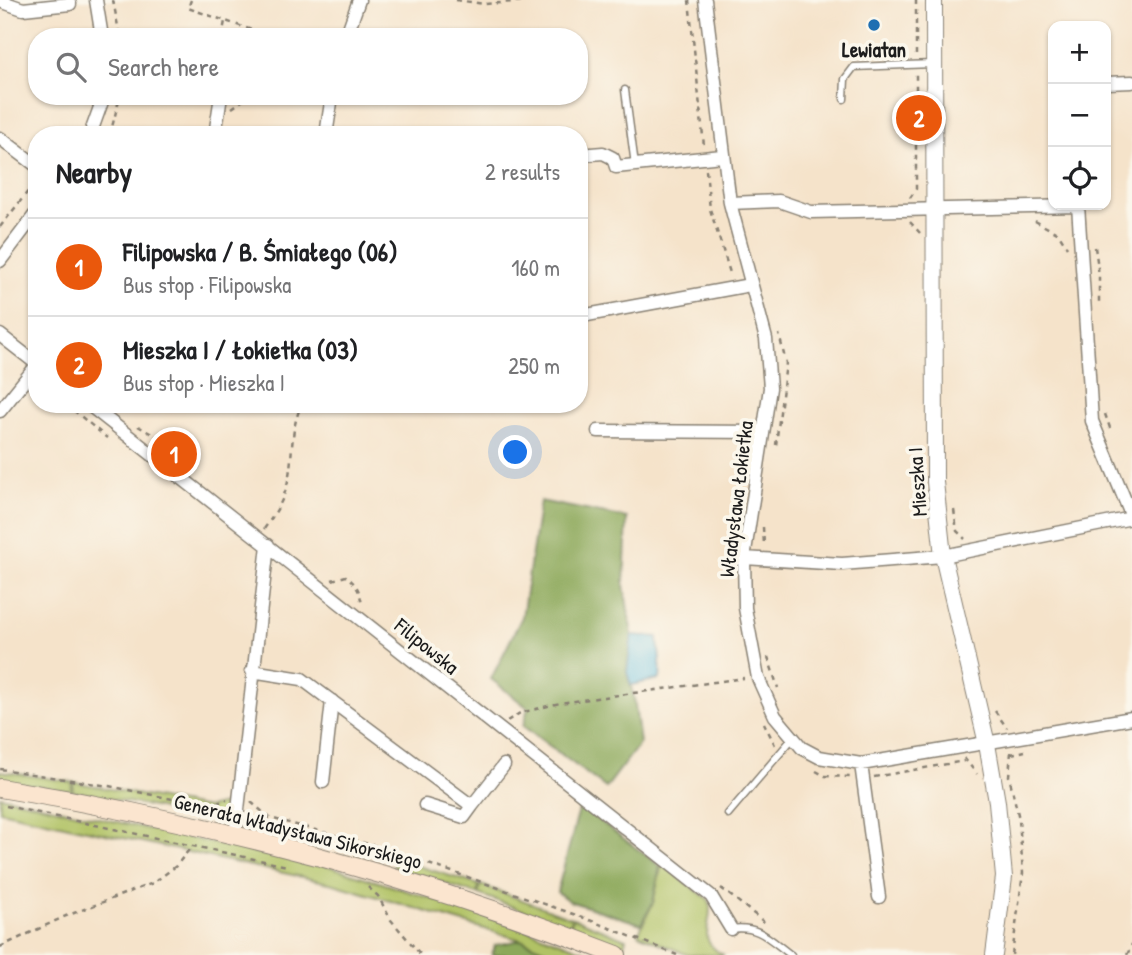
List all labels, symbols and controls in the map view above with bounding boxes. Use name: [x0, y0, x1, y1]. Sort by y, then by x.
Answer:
marker: Lewiatan: [866, 17, 882, 33]
map controls: [1048, 21, 1111, 210]
button: +: [1048, 21, 1111, 84]
search box: [28, 28, 588, 105]
place label: Lewiatan: [842, 35, 906, 64]
icon: search: [52, 48, 90, 86]
text: Search here: [108, 49, 219, 84]
button: −: [1048, 84, 1111, 147]
pin: 2: [896, 92, 942, 144]
button: locate: [1048, 147, 1111, 210]
text: Nearby: [56, 152, 132, 192]
text: 2 results: [485, 156, 560, 187]
text: Filipowska / B. Śmiałego (06): [123, 234, 398, 269]
text: 1: [75, 252, 83, 283]
text: 160 m: [511, 252, 560, 283]
text: Bus stop · Filipowska: [123, 269, 291, 300]
text: Mieszka I / Łokietka (03): [123, 332, 358, 367]
text: 2: [74, 350, 84, 381]
text: 250 m: [508, 350, 560, 381]
text: Bus stop · Mieszka I: [123, 367, 285, 398]
street label: Władysława Łokietka: [712, 419, 760, 579]
pin: 1: [151, 428, 197, 480]
your location: [498, 435, 532, 469]
street label: Mieszka I: [900, 446, 934, 518]
street label: Filipowska: [388, 610, 465, 681]
street label: Generała Władysława Sikorskiego: [171, 786, 425, 876]

